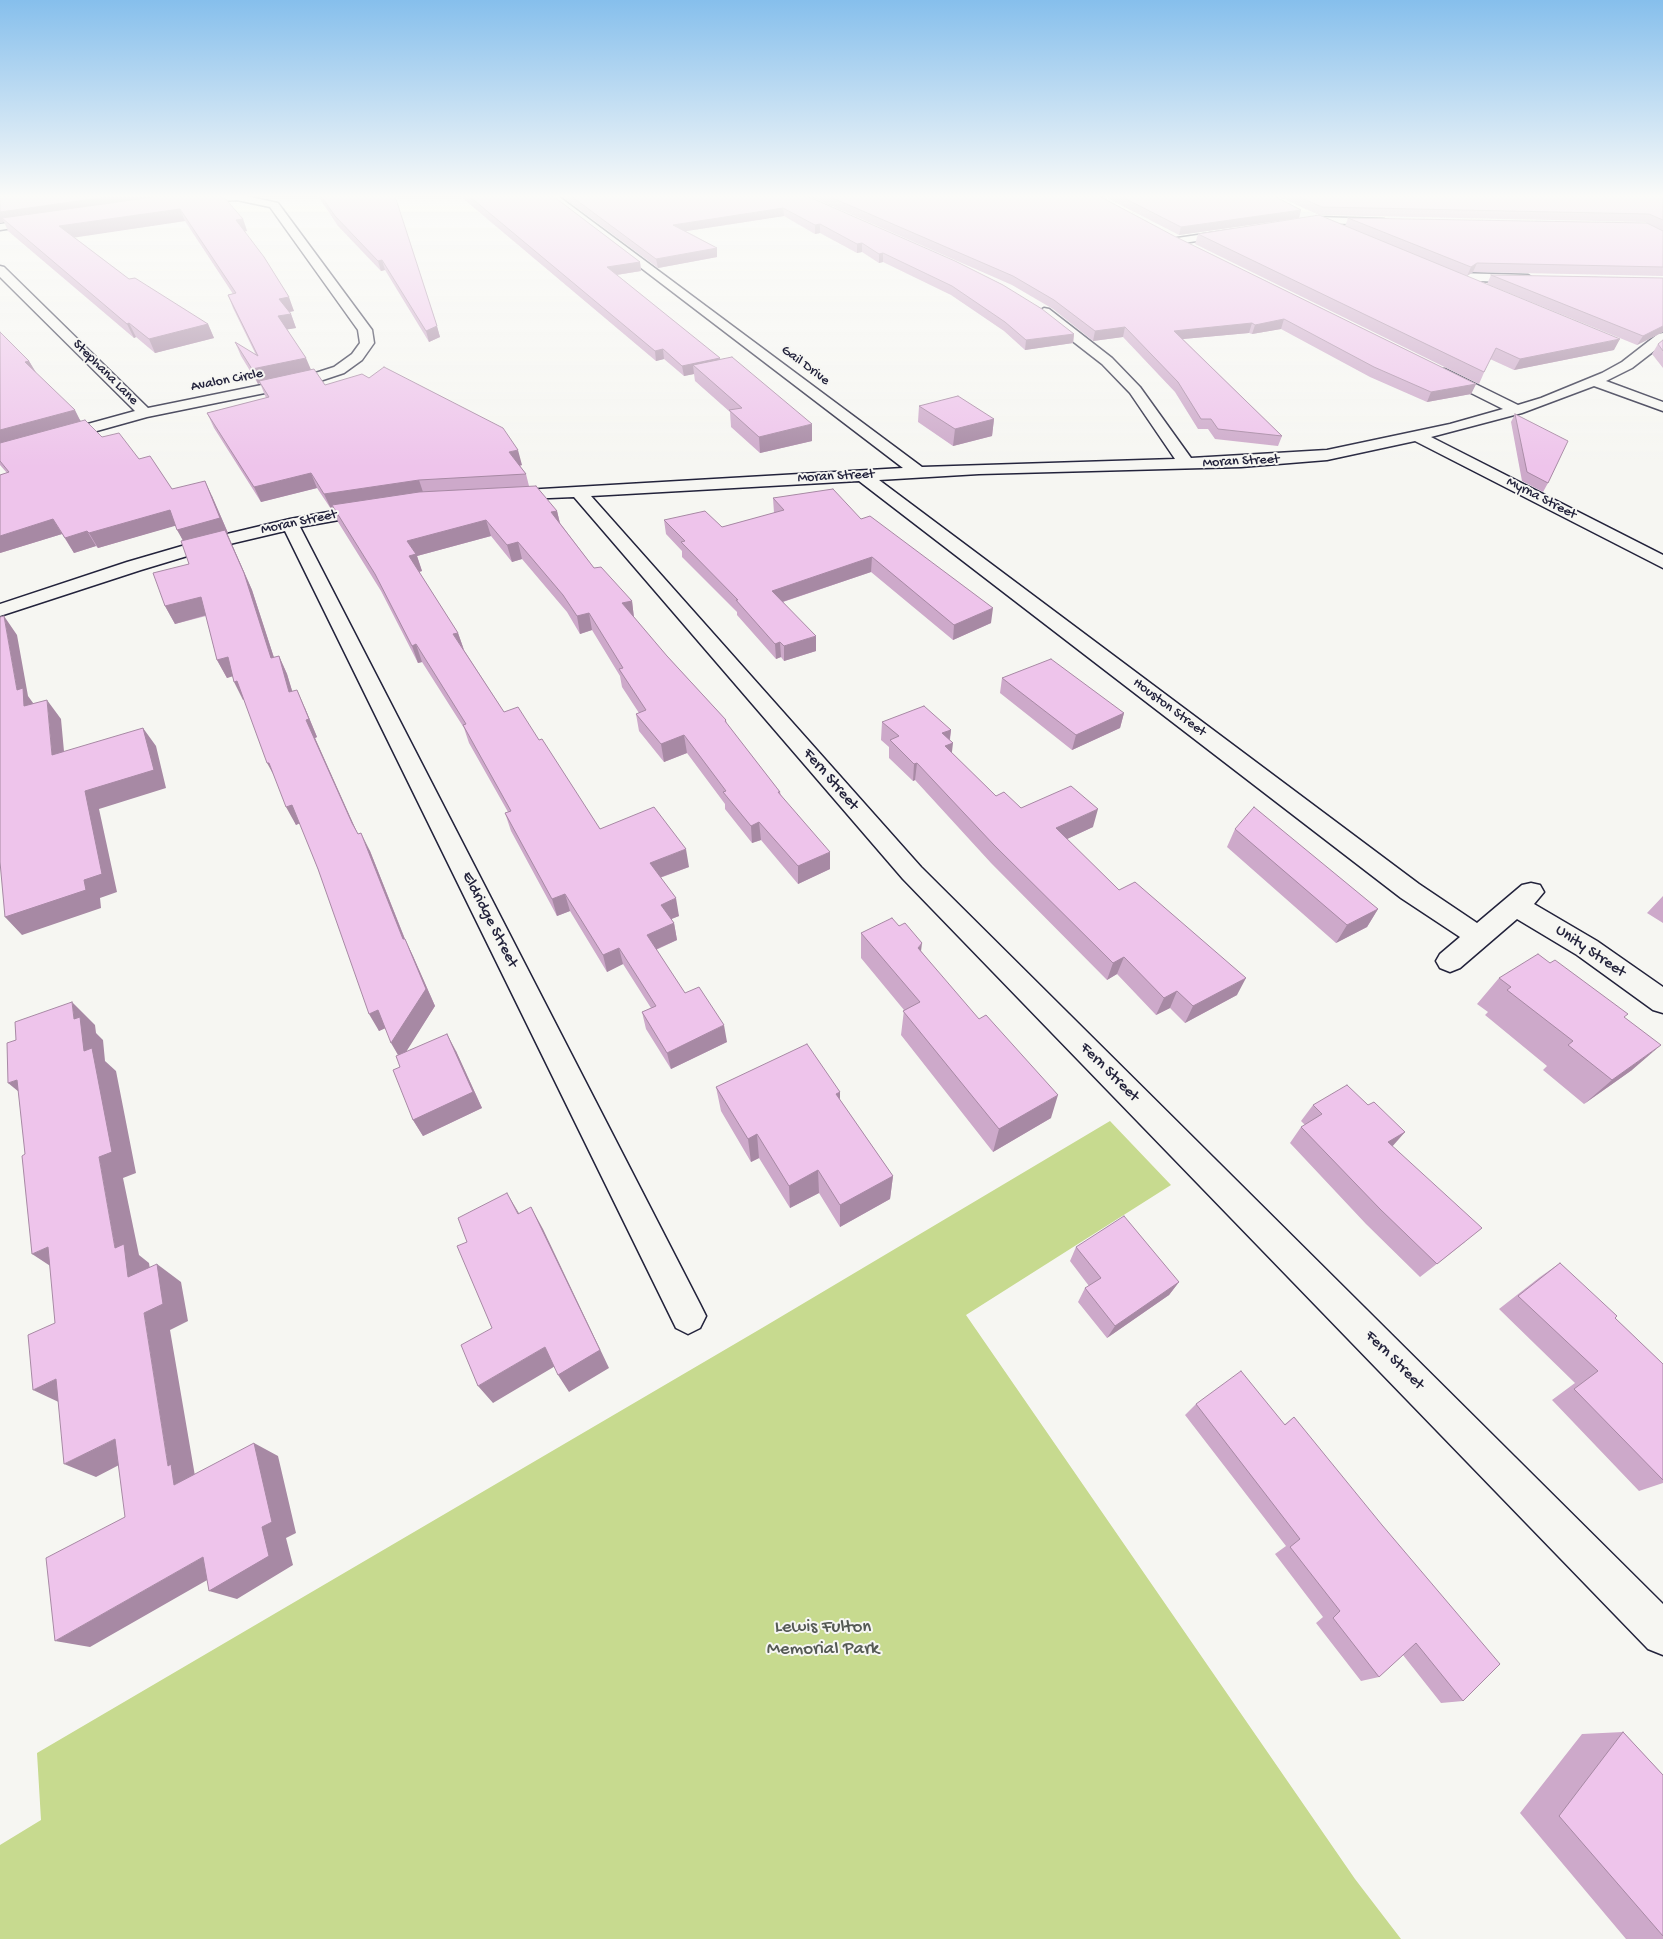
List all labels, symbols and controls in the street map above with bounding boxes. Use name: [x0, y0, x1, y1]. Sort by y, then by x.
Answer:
street label: Stephana Lane: [69, 337, 141, 409]
street label: Gail Drive: [777, 342, 833, 390]
street label: Avalon Circle: [189, 366, 265, 396]
street label: Moran Street: [1202, 452, 1280, 472]
street label: Moran Street: [797, 467, 875, 487]
street label: Myrna Street: [1503, 474, 1579, 524]
street label: Moran Street: [260, 507, 338, 539]
street label: Houston Street: [1129, 675, 1209, 741]
street label: Fern Street: [798, 745, 862, 815]
street label: Eldridge Street: [457, 869, 521, 971]
street label: Unity Street: [1551, 921, 1629, 983]
street label: Fern Street: [1075, 1039, 1143, 1107]
street label: Fern Street: [1360, 1327, 1428, 1395]
park label: Lewis Fulton Memorial Park: [767, 1617, 879, 1661]

